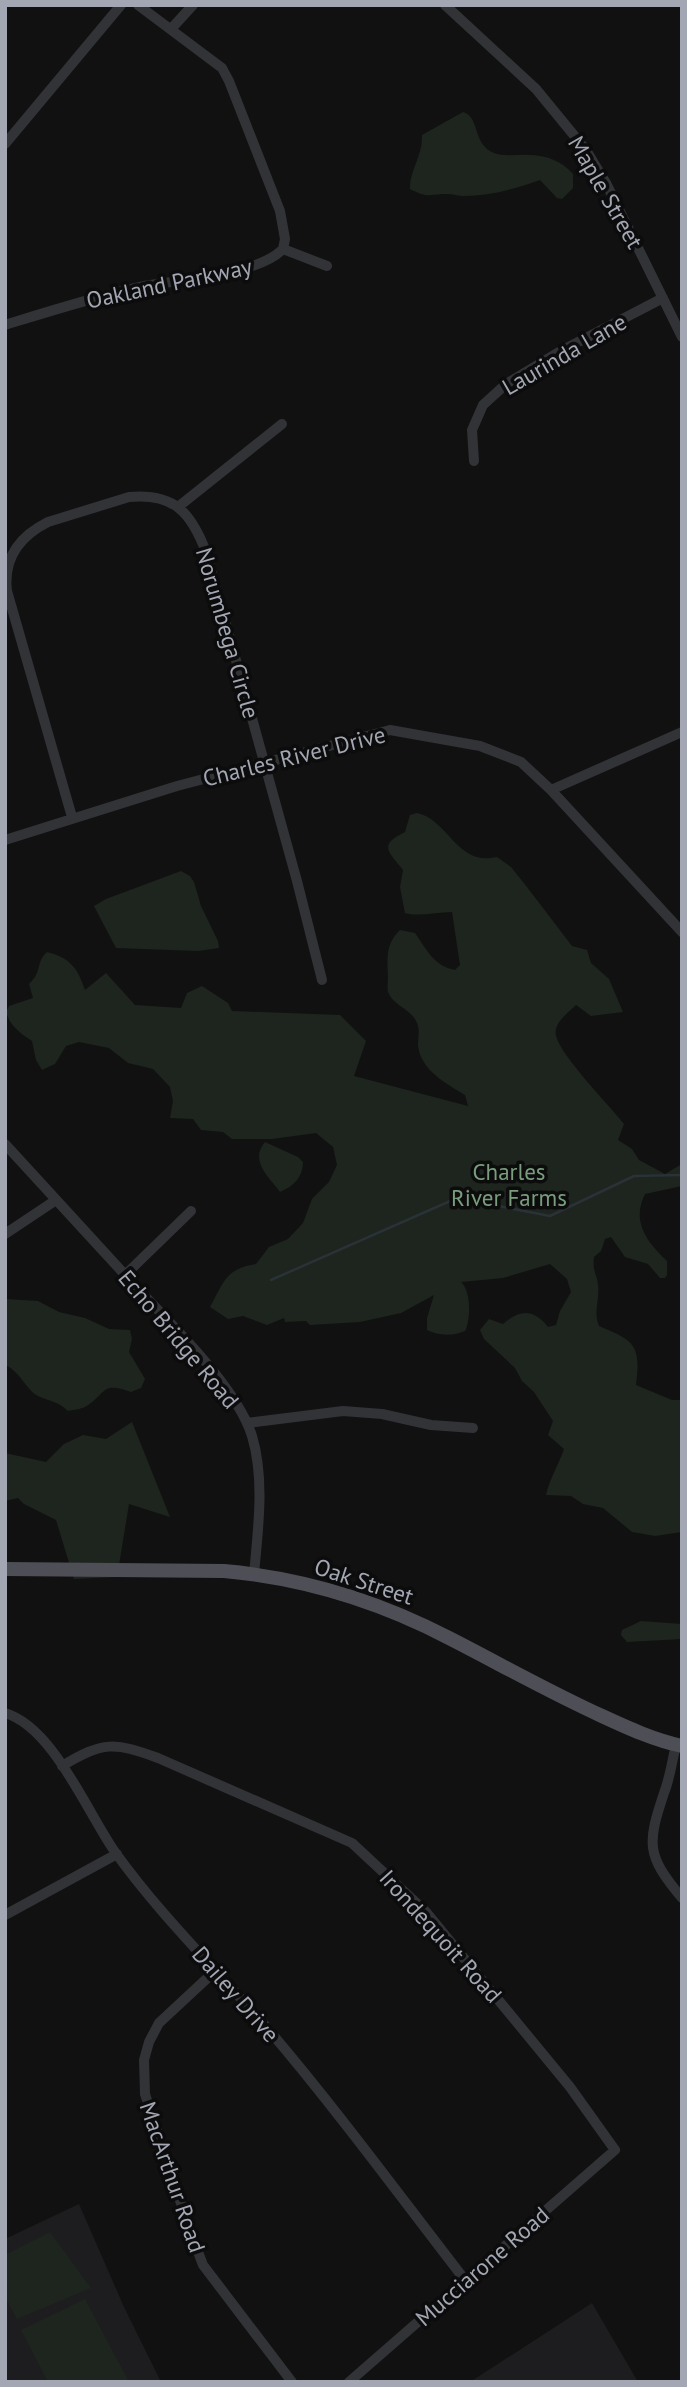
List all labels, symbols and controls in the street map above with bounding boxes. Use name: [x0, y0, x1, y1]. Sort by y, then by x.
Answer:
street label: Maple Street: [562, 130, 650, 254]
street label: Oakland Parkway: [83, 251, 255, 315]
street label: Laurinda Lane: [497, 307, 631, 401]
street label: Norumbega Circle: [190, 544, 266, 722]
street label: Charles River Drive: [200, 719, 388, 793]
park label: Charles River Farms: [451, 1157, 567, 1212]
street label: Echo Bridge Road: [112, 1264, 246, 1414]
street label: Oak Street: [311, 1551, 417, 1611]
street label: Irondequoit Road: [374, 1863, 508, 2009]
street label: Dailey Drive: [186, 1940, 286, 2048]
street label: MacArthur Road: [134, 2098, 212, 2256]
street label: Mucciarone Road: [409, 2200, 555, 2332]

